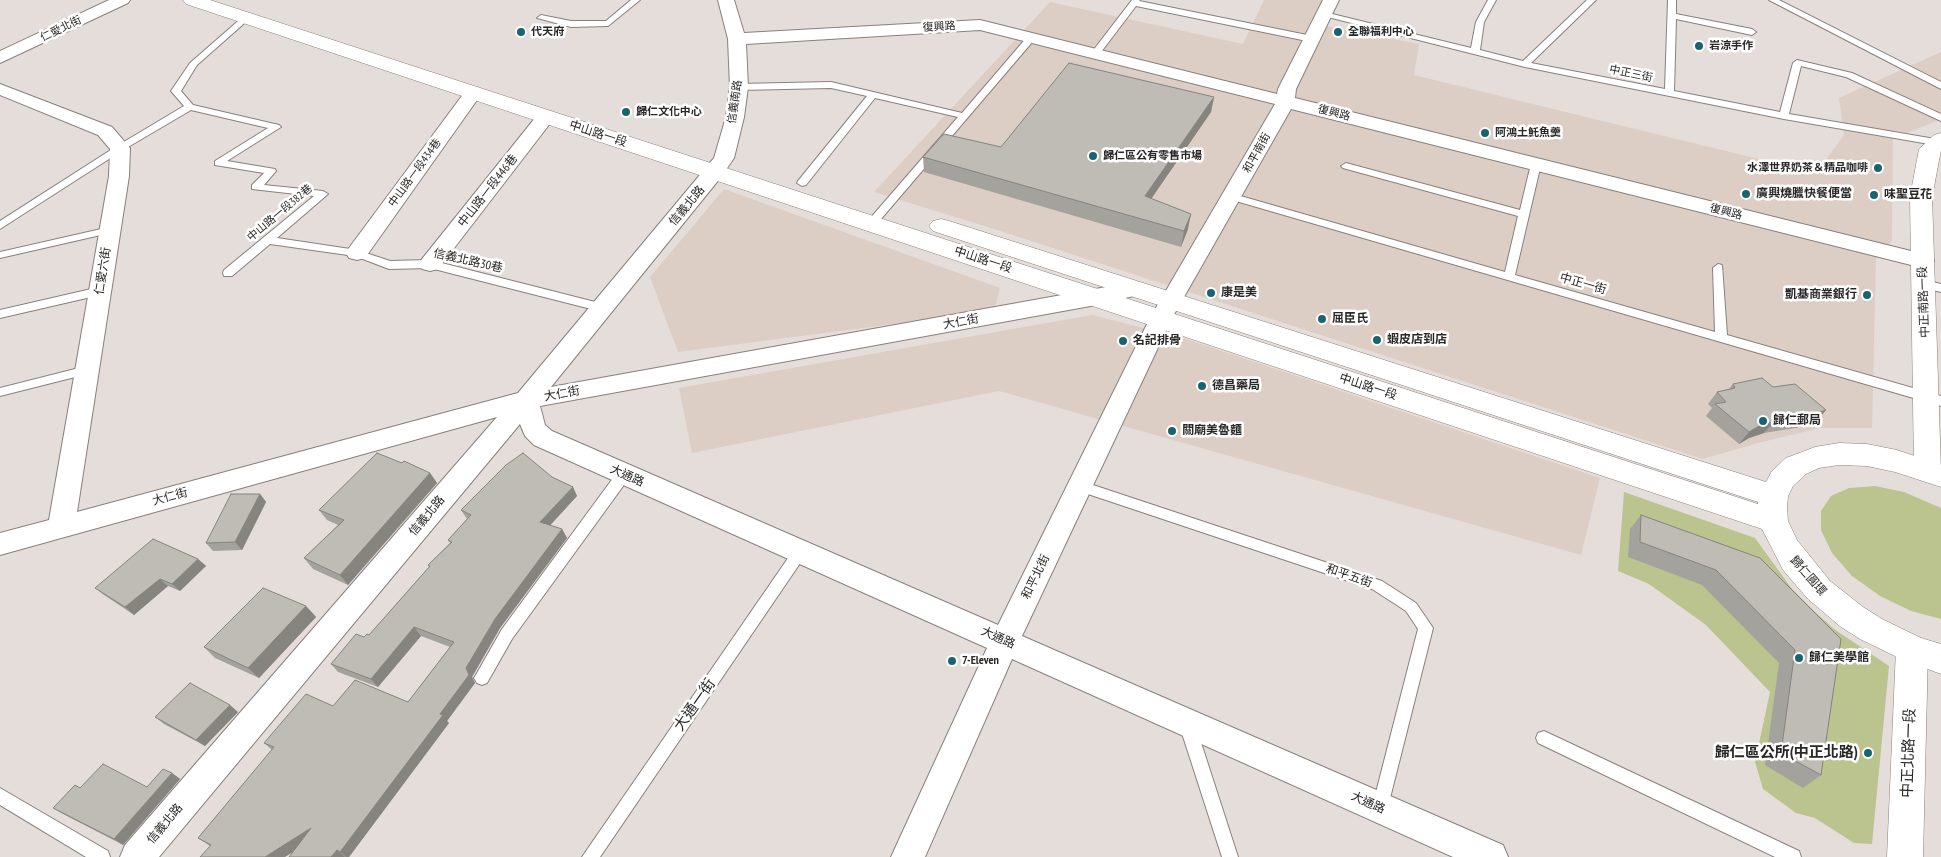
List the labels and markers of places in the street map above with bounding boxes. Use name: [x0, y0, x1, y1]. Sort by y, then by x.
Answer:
place label: 代天府: [531, 25, 564, 39]
place label: 全聯福利中心: [1348, 25, 1414, 39]
marker: 代天府: [515, 26, 527, 38]
marker: 全聯福利中心: [1332, 26, 1344, 38]
place label: 岩涼手作: [1709, 39, 1753, 53]
marker: 岩涼手作: [1693, 40, 1705, 52]
place label: 歸仁文化中心: [636, 105, 702, 119]
marker: 歸仁文化中心: [620, 106, 632, 118]
place label: 阿鴻土魠魚羹: [1495, 126, 1561, 140]
marker: 阿鴻土魠魚羹: [1479, 127, 1491, 139]
place label: 歸仁區公有零售市場: [1103, 149, 1202, 163]
marker: 歸仁區公有零售市場: [1087, 150, 1099, 162]
place label: 水澤世界奶茶＆精品咖啡: [1747, 161, 1868, 175]
marker: 水澤世界奶茶＆精品咖啡: [1872, 162, 1884, 174]
place label: 廣興燒臘快餐便當: [1756, 187, 1852, 201]
marker: 廣興燒臘快餐便當: [1740, 188, 1752, 200]
place label: 味聖豆花: [1884, 188, 1932, 202]
marker: 味聖豆花: [1868, 189, 1880, 201]
place label: 康是美: [1221, 286, 1257, 300]
marker: 康是美: [1205, 287, 1217, 299]
place label: 凱基商業銀行: [1785, 288, 1857, 302]
marker: 凱基商業銀行: [1861, 289, 1873, 301]
place label: 屈臣氏: [1332, 312, 1368, 326]
marker: 屈臣氏: [1316, 313, 1328, 325]
place label: 蝦皮店到店: [1387, 333, 1447, 347]
place label: 名記排骨: [1133, 334, 1181, 348]
marker: 蝦皮店到店: [1371, 334, 1383, 346]
marker: 名記排骨: [1117, 335, 1129, 347]
place label: 德昌藥局: [1212, 379, 1260, 393]
marker: 德昌藥局: [1196, 380, 1208, 392]
place label: 歸仁郵局: [1773, 414, 1821, 428]
marker: 歸仁郵局: [1757, 415, 1769, 427]
place label: 關廟美魯麵: [1182, 424, 1242, 438]
marker: 關廟美魯麵: [1166, 425, 1178, 437]
place label: 歸仁美學館: [1809, 651, 1869, 665]
marker: 歸仁美學館: [1793, 652, 1805, 664]
place label: 7-Eleven: [962, 654, 999, 668]
marker: 7-Eleven: [946, 655, 958, 667]
place label: 歸仁區公所(中正北路): [1715, 744, 1858, 762]
marker: 歸仁區公所(中正北路): [1862, 747, 1874, 759]

